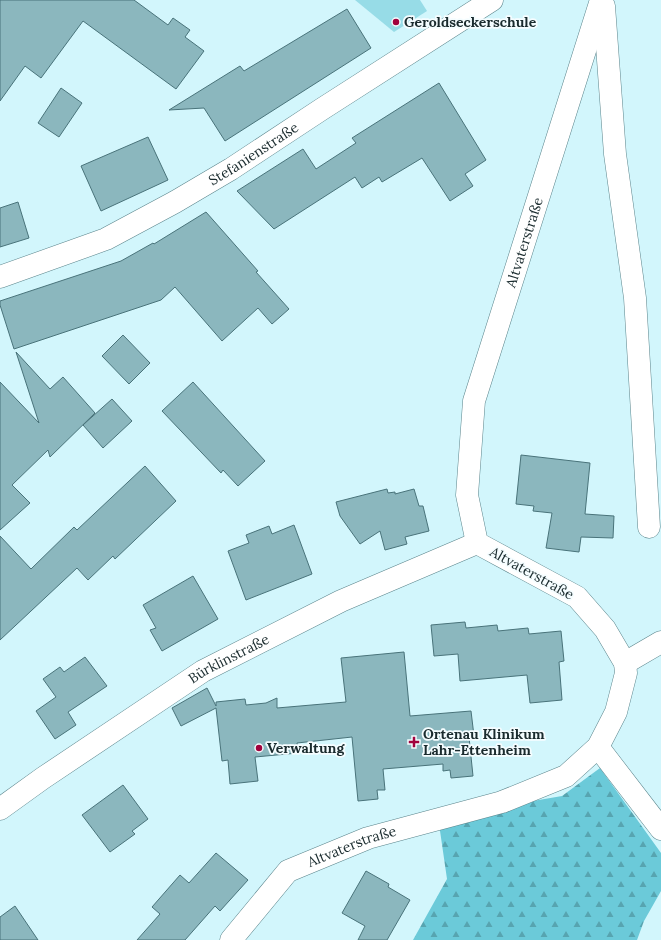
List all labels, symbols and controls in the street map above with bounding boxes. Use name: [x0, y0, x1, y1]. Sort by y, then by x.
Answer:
place label: Geroldseckerschule: [404, 13, 537, 31]
marker: Geroldseckerschule: [391, 17, 401, 27]
street label: Stefanienstraße: [205, 118, 302, 189]
street label: Altvaterstraße: [501, 195, 547, 291]
street label: Altvaterstraße: [486, 542, 578, 604]
street label: Bürklinstraße: [185, 630, 273, 687]
place label: Ortenau Klinikum Lahr-Ettenheim: [423, 725, 545, 759]
marker: Ortenau Klinikum Lahr-Ettenheim: [408, 736, 420, 748]
place label: Verwaltung: [267, 739, 345, 757]
marker: Verwaltung: [254, 743, 264, 753]
street label: Altvaterstraße: [304, 822, 399, 871]

